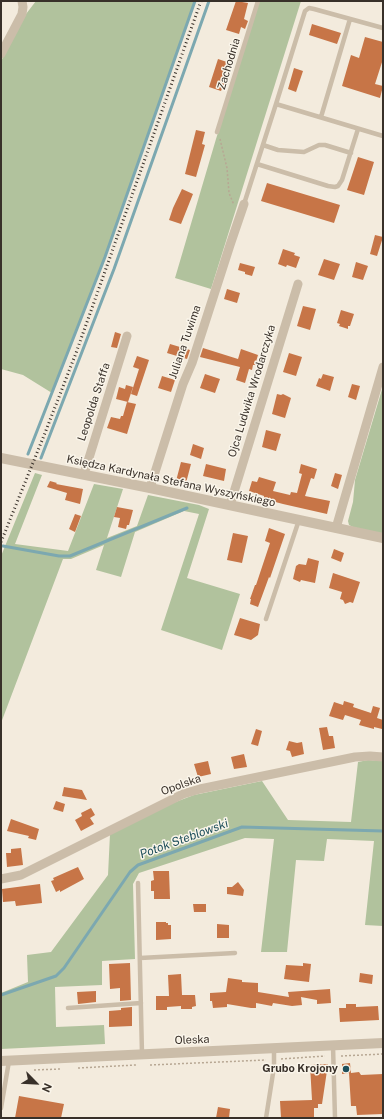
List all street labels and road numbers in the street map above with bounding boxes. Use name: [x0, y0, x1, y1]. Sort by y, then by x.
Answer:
street label: Zachodnia: [215, 37, 243, 91]
street label: Juliana Tuwima: [166, 303, 204, 381]
street label: Ojca Ludwika Wrodarczyka: [226, 323, 278, 459]
street label: Leopolda Staffa: [75, 361, 113, 443]
street label: Księdza Kardynała Stefana Wyszyńskiego: [65, 452, 277, 510]
street label: Opolska: [159, 772, 203, 798]
street label: Oleska: [174, 1033, 210, 1047]

